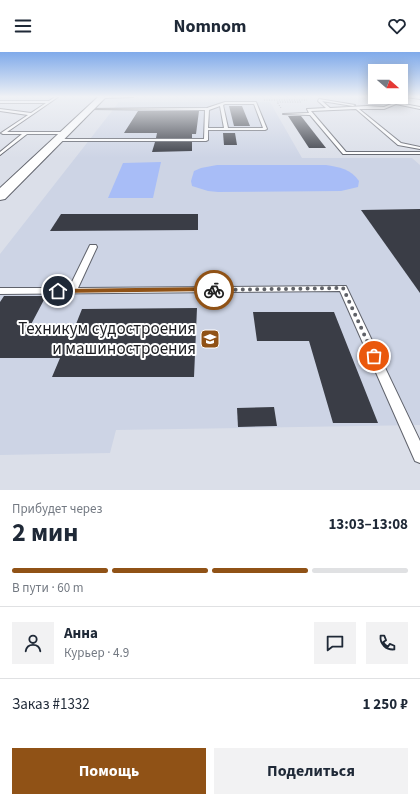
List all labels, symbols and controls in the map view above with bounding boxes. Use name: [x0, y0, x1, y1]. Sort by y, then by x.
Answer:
text: Nomnom: [173, 14, 247, 39]
icon: menu: [12, 15, 34, 37]
icon: heart: [386, 15, 408, 37]
north arrow: [368, 64, 408, 104]
map controls: [368, 64, 408, 104]
courier: [194, 270, 234, 310]
pin: [41, 274, 75, 308]
icon: bike: [203, 279, 225, 301]
icon: home: [47, 280, 69, 302]
place label: Техникум судостроения и машиностроения: [18, 317, 196, 361]
school or university icon: Техникум судостроения и машиностроения: [199, 328, 221, 350]
pin: [357, 339, 391, 373]
icon: bag: [363, 345, 385, 367]
text: Прибудет через: [12, 500, 102, 518]
text: 2 мин: [12, 514, 78, 551]
text: 13:03–13:08: [328, 514, 408, 535]
text: В пути · 60 m: [12, 579, 84, 597]
button: person: [12, 622, 54, 664]
button: chat: [314, 622, 356, 664]
button: phone: [366, 622, 408, 664]
text: Анна: [64, 623, 98, 644]
text: Курьер · 4.9: [64, 644, 129, 662]
text: Заказ #1332: [12, 694, 90, 715]
text: 1 250 ₽: [362, 694, 408, 715]
button: Помощь: [12, 748, 206, 794]
button: Поделиться: [214, 748, 408, 794]

